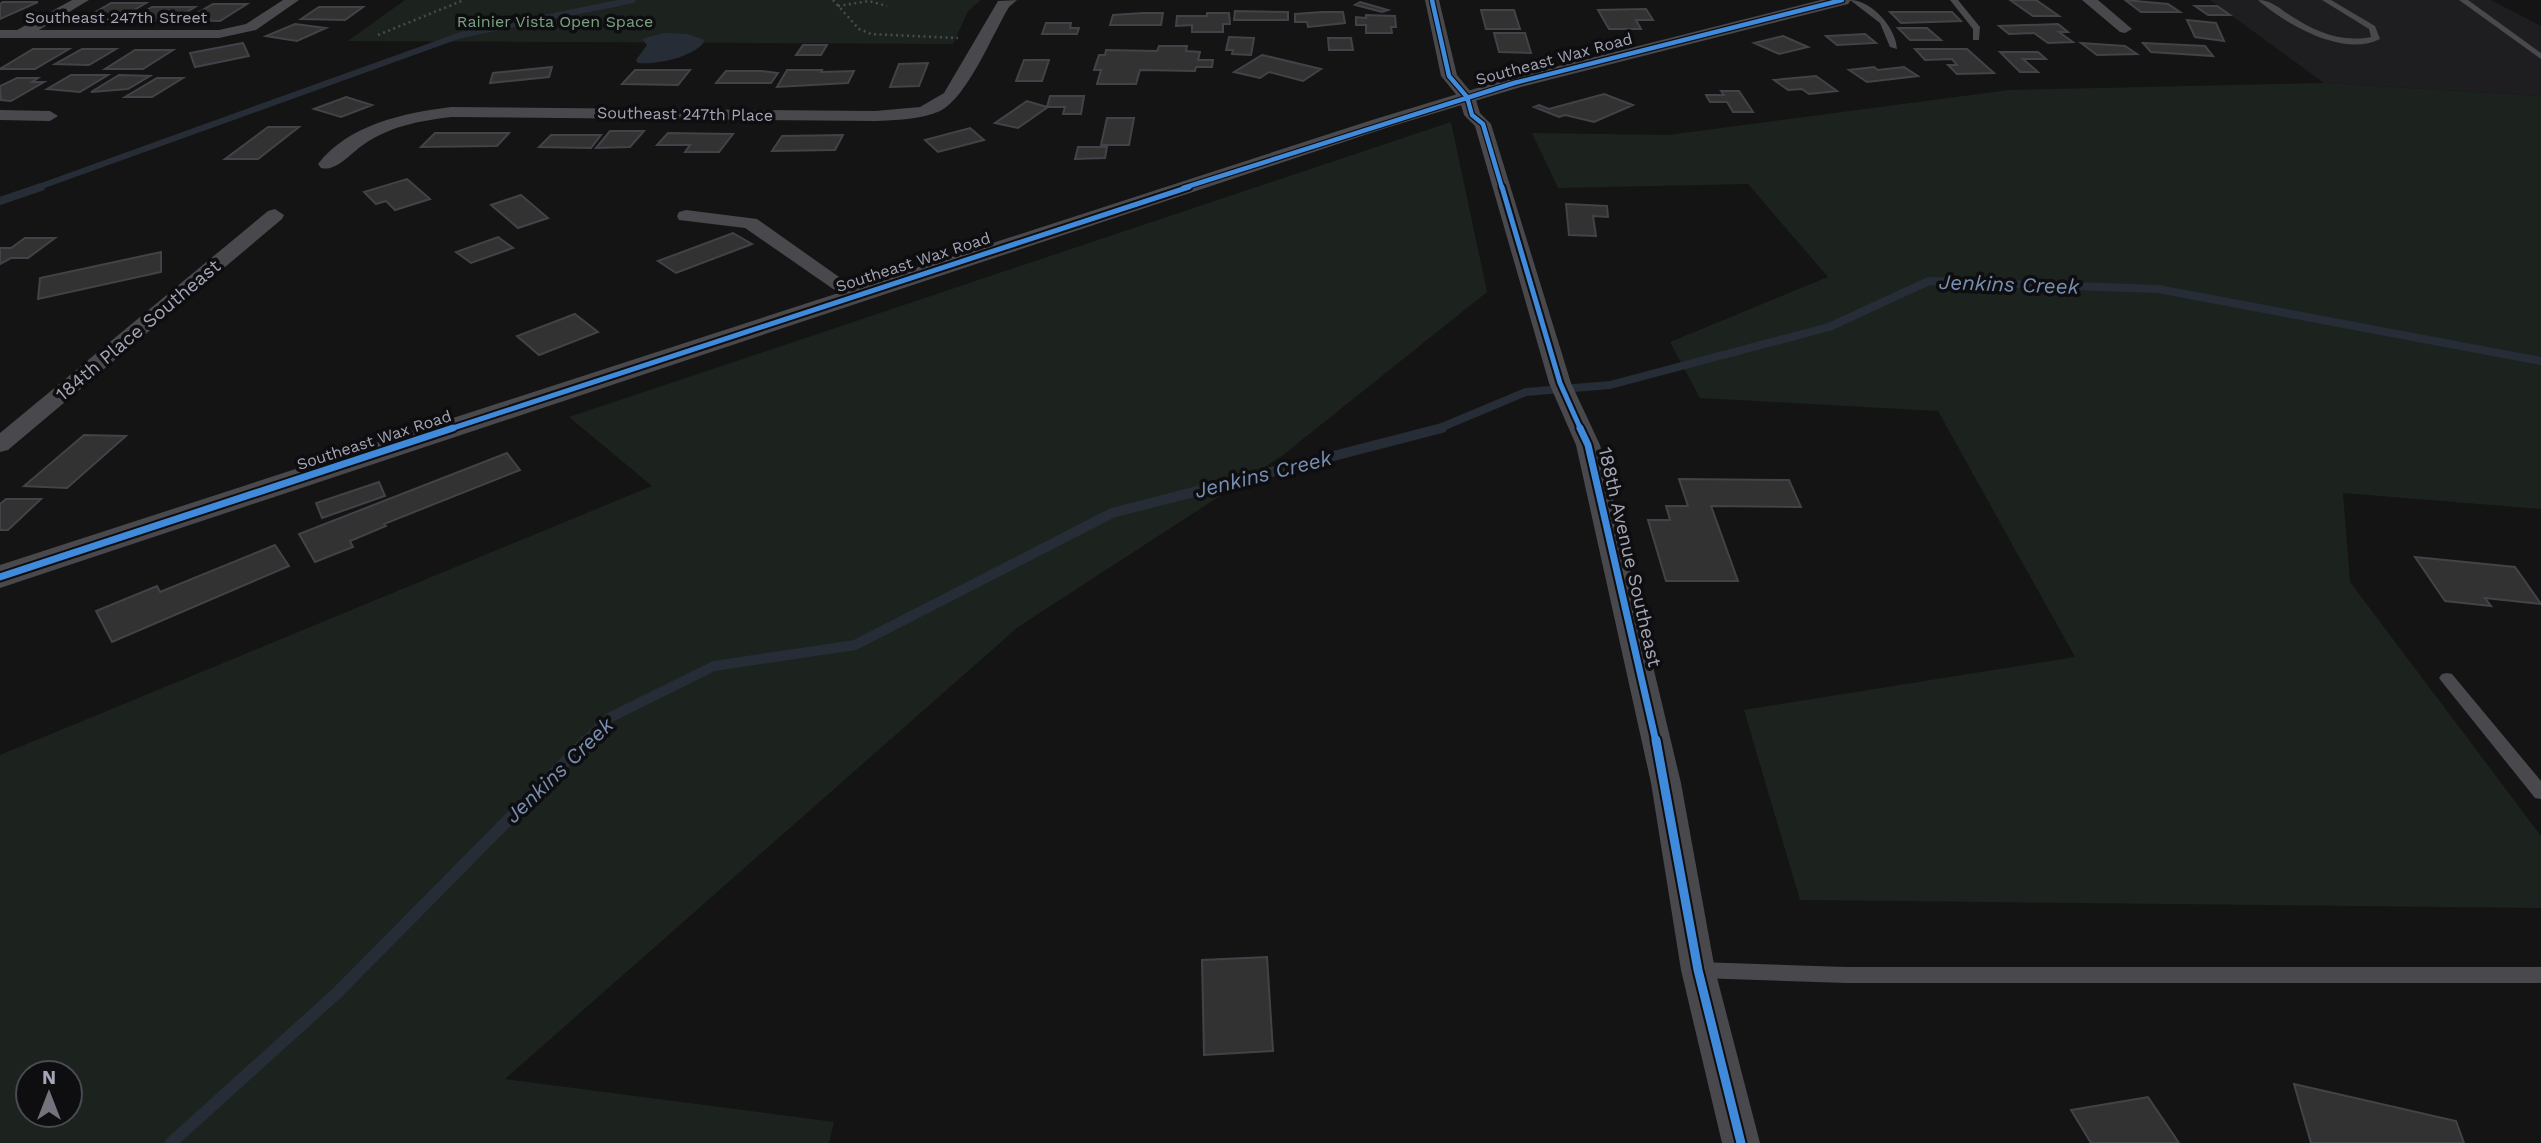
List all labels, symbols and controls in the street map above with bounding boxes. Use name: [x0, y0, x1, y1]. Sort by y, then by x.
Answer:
street label: Southeast 247th Street: [25, 8, 207, 27]
park label: Rainier Vista Open Space: [457, 12, 653, 31]
street label: Southeast Wax Road: [1474, 29, 1634, 89]
street label: Southeast 247th Place: [597, 103, 773, 125]
street label: Southeast Wax Road: [833, 228, 993, 296]
street label: 184th Place Southeast: [51, 254, 225, 406]
water label: Jenkins Creek: [1938, 269, 2080, 299]
street label: Southeast Wax Road: [294, 406, 454, 474]
water label: Jenkins Creek: [1192, 445, 1335, 503]
street label: 188th Avenue Southeast: [1594, 445, 1666, 669]
water label: Jenkins Creek: [500, 712, 619, 828]
north arrow: [14, 1059, 84, 1129]
text: N: [42, 1066, 56, 1089]

